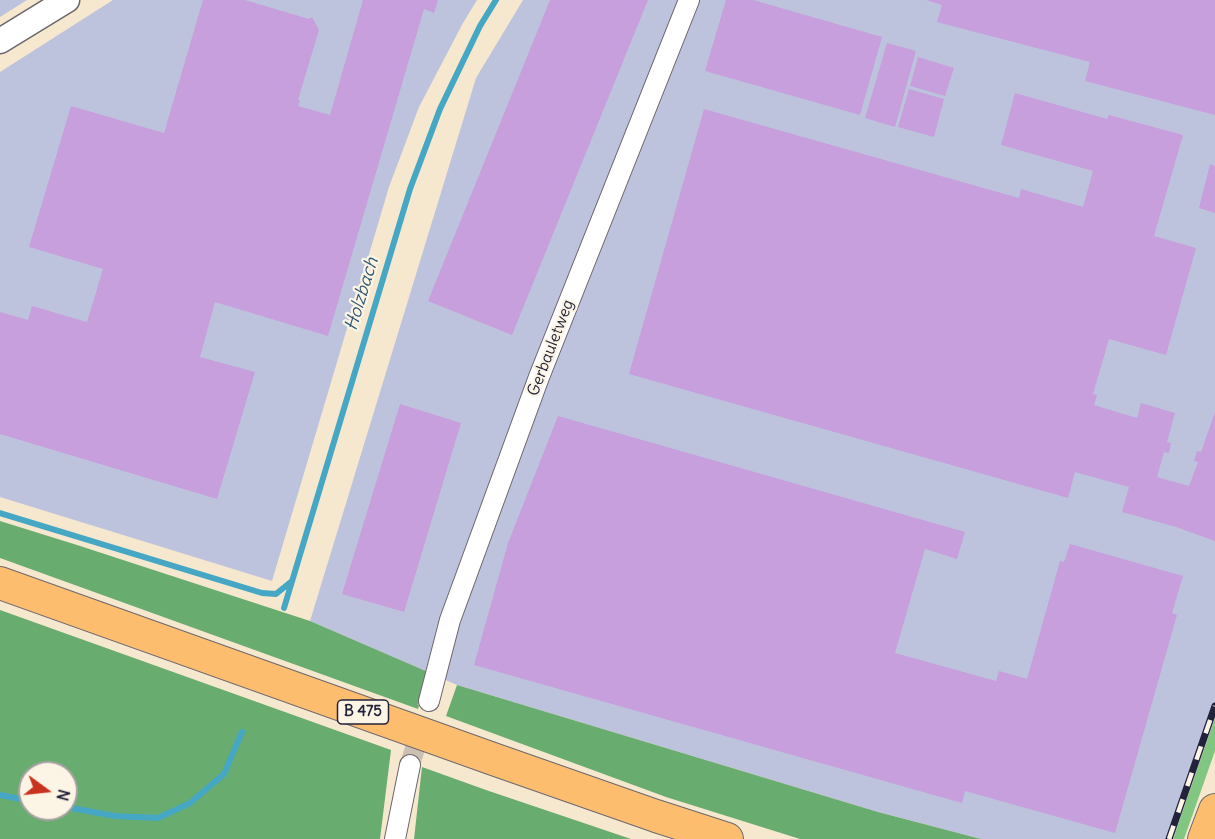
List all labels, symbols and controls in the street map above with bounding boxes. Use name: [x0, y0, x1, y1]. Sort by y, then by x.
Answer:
water label: Holzbach: [341, 255, 383, 333]
street label: Gerbauletweg: [524, 297, 578, 399]
road number: B 475: [338, 700, 388, 724]
north arrow: [18, 761, 78, 821]
text: N: [52, 787, 75, 803]

